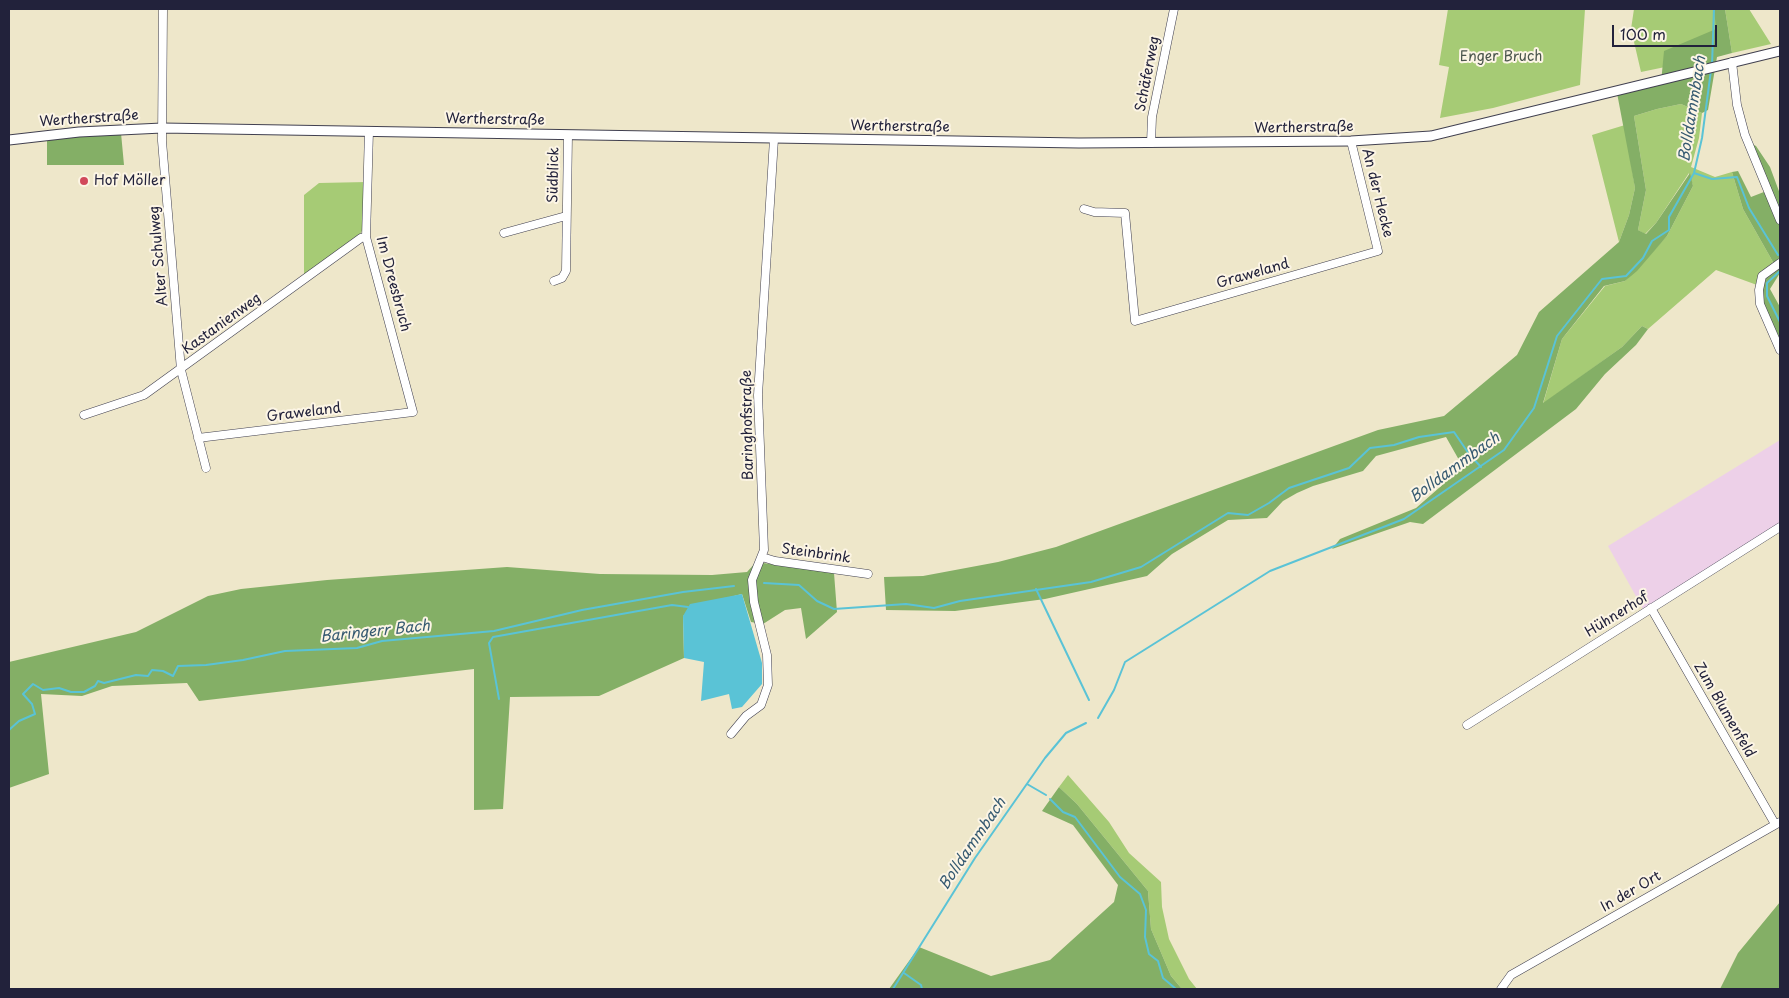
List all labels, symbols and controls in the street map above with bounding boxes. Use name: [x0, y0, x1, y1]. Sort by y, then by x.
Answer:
scale bar: [1614, 15, 1719, 47]
text: 100 m: [1620, 22, 1666, 45]
street label: Schäferweg: [1132, 35, 1164, 113]
park label: Enger Bruch: [1460, 49, 1542, 65]
water label: Bolldammbach: [1676, 55, 1710, 163]
street label: Wertherstraße: [39, 107, 139, 131]
street label: Wertherstraße: [445, 111, 545, 129]
street label: Wertherstraße: [850, 118, 950, 136]
street label: Wertherstraße: [1254, 119, 1354, 137]
street label: Südblick: [545, 147, 563, 203]
street label: An der Hecke: [1358, 147, 1396, 239]
place label: Hof Möller: [94, 173, 165, 189]
marker: Hof Möller: [78, 175, 90, 187]
street label: Alter Schulweg: [146, 205, 172, 307]
street label: Im Dreesbruch: [372, 235, 414, 333]
street label: Graweland: [1215, 256, 1291, 292]
street label: Kastanienweg: [179, 290, 265, 358]
street label: Baringhofstraße: [739, 370, 757, 480]
street label: Graweland: [266, 400, 342, 426]
water label: Bolldammbach: [1407, 429, 1503, 507]
street label: Steinbrink: [780, 541, 852, 567]
street label: Hühnerhof: [1582, 589, 1652, 641]
water label: Baringerr Bach: [319, 617, 431, 647]
street label: Zum Blumenfeld: [1690, 659, 1758, 761]
water label: Bolldammbach: [936, 795, 1010, 893]
street label: In der Ort: [1598, 868, 1664, 916]

